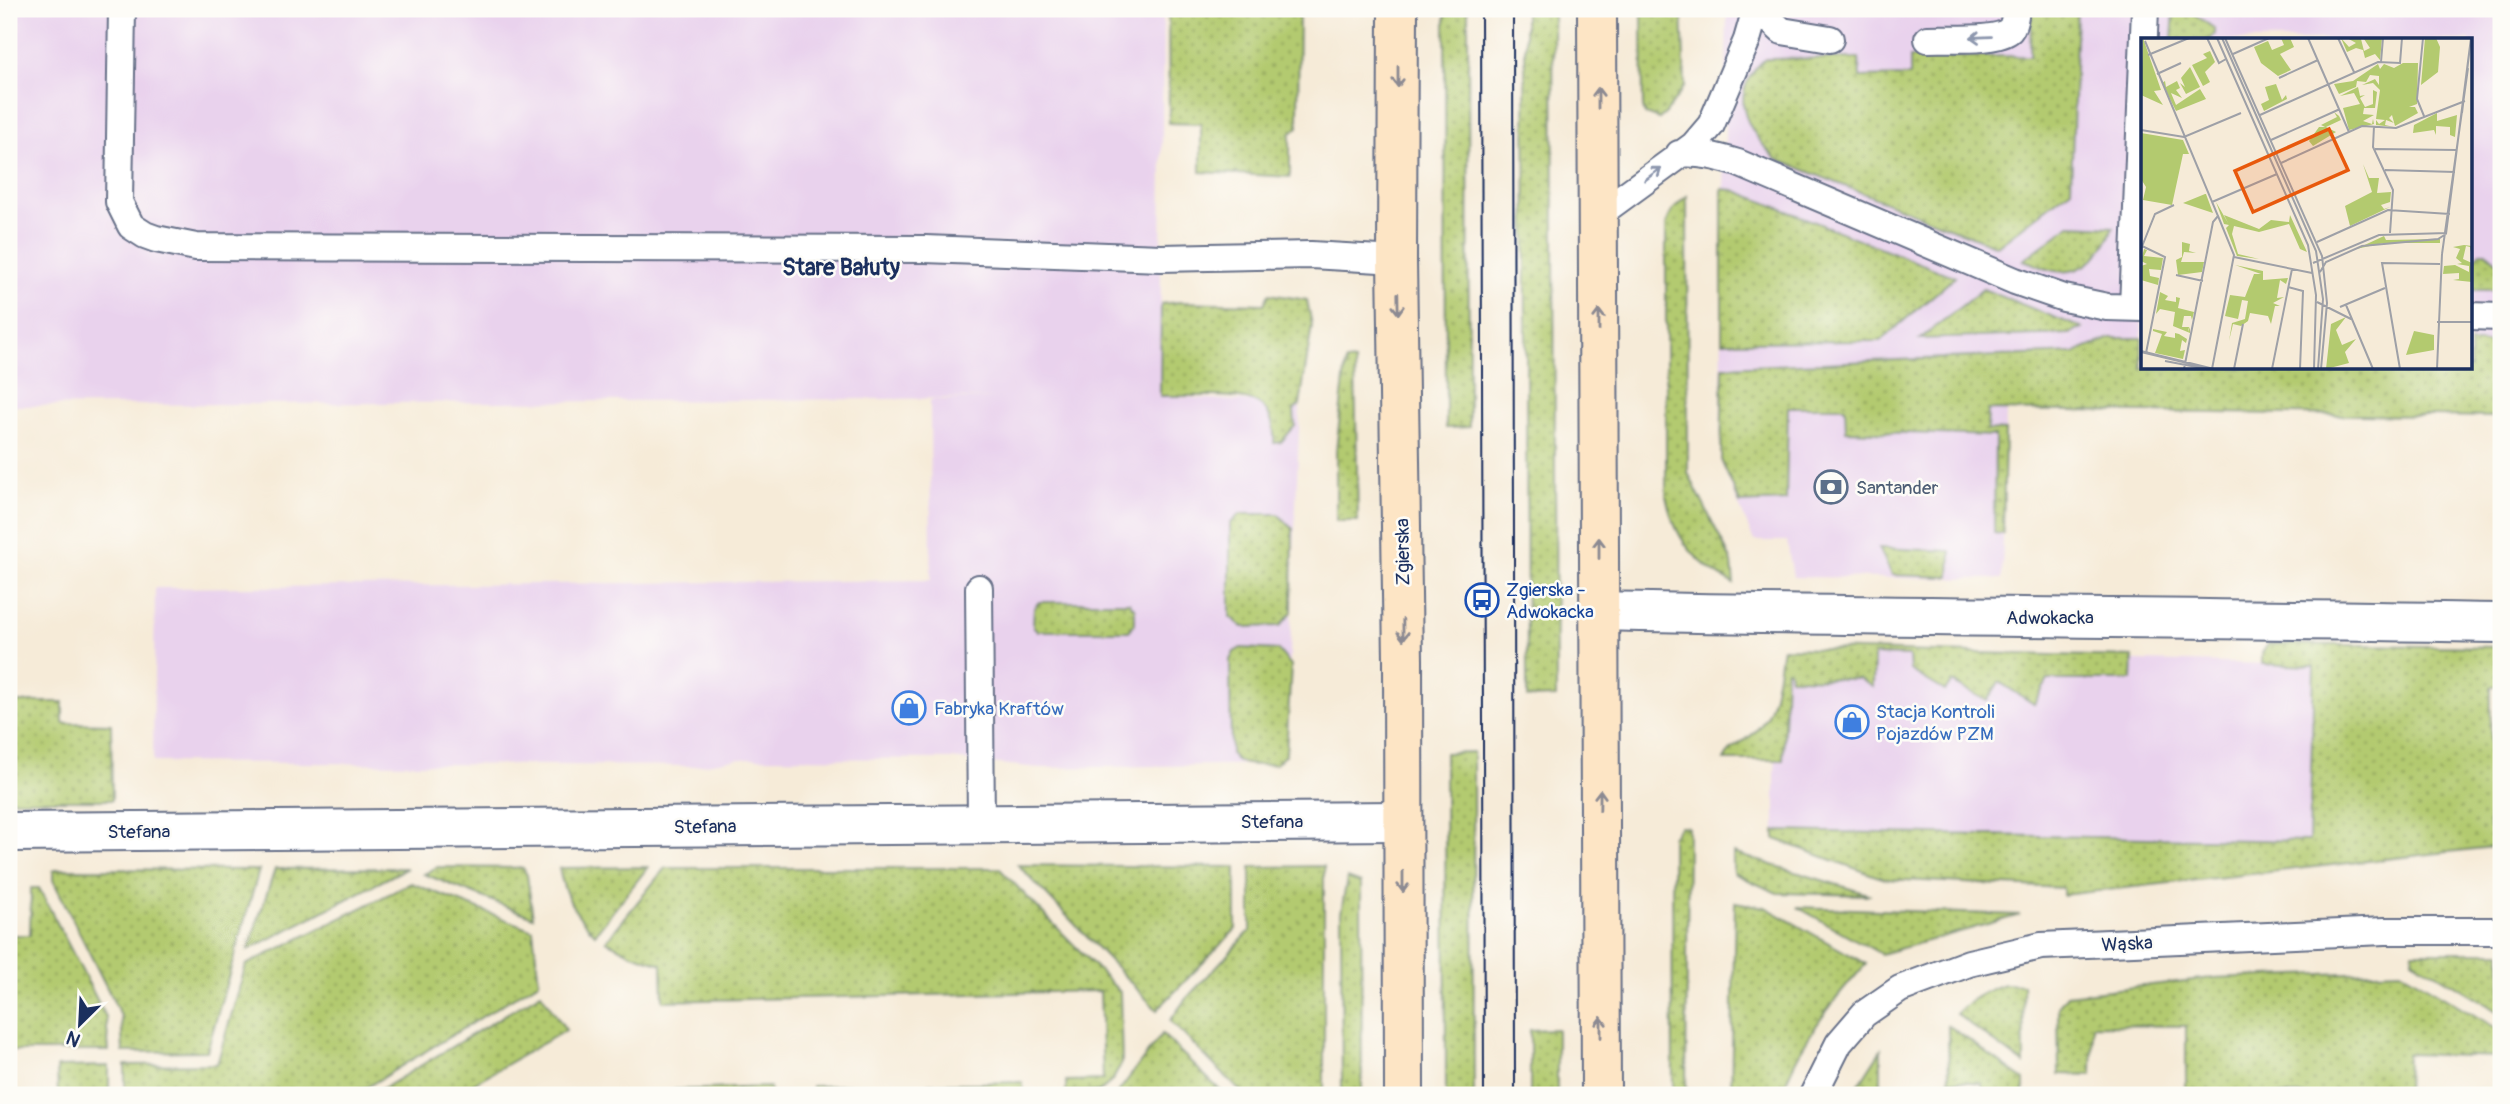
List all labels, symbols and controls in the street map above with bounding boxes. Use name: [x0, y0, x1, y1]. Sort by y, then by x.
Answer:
one-way arrow: [1970, 31, 1993, 44]
inset map: [2141, 38, 2472, 369]
one-way arrow: [1391, 65, 1405, 88]
one-way arrow: [1591, 86, 1605, 109]
one-way arrow: [1643, 166, 1662, 181]
district label: Stare Bałuty: [782, 253, 900, 282]
one-way arrow: [1391, 293, 1405, 316]
one-way arrow: [1592, 309, 1606, 332]
bank icon: Santander: [1812, 468, 1850, 506]
place label: Santander: [1856, 476, 1938, 500]
street label: Zgierska: [1390, 518, 1416, 586]
one-way arrow: [1593, 536, 1606, 559]
place label: Zgierska - Adwokacka: [1506, 578, 1594, 624]
bus stop icon: Zgierska - Adwokacka: [1463, 581, 1501, 619]
street label: Adwokacka: [2006, 606, 2094, 630]
one-way arrow: [1396, 618, 1410, 641]
shop icon: Fabryka Kraftów: [890, 689, 928, 727]
place label: Fabryka Kraftów: [934, 697, 1064, 721]
place label: Stacja Kontroli Pojazdów PZM: [1876, 700, 1995, 746]
shop icon: Stacja Kontroli Pojazdów PZM: [1833, 703, 1871, 741]
one-way arrow: [1593, 788, 1607, 811]
street label: Stefana: [1241, 810, 1304, 834]
street label: Stefana: [673, 814, 737, 840]
street label: Stefana: [108, 820, 171, 844]
one-way arrow: [1396, 870, 1410, 893]
street label: Wąska: [2101, 931, 2153, 957]
north arrow: [46, 988, 116, 1058]
one-way arrow: [1594, 1016, 1608, 1039]
text: N: [63, 1025, 84, 1052]

